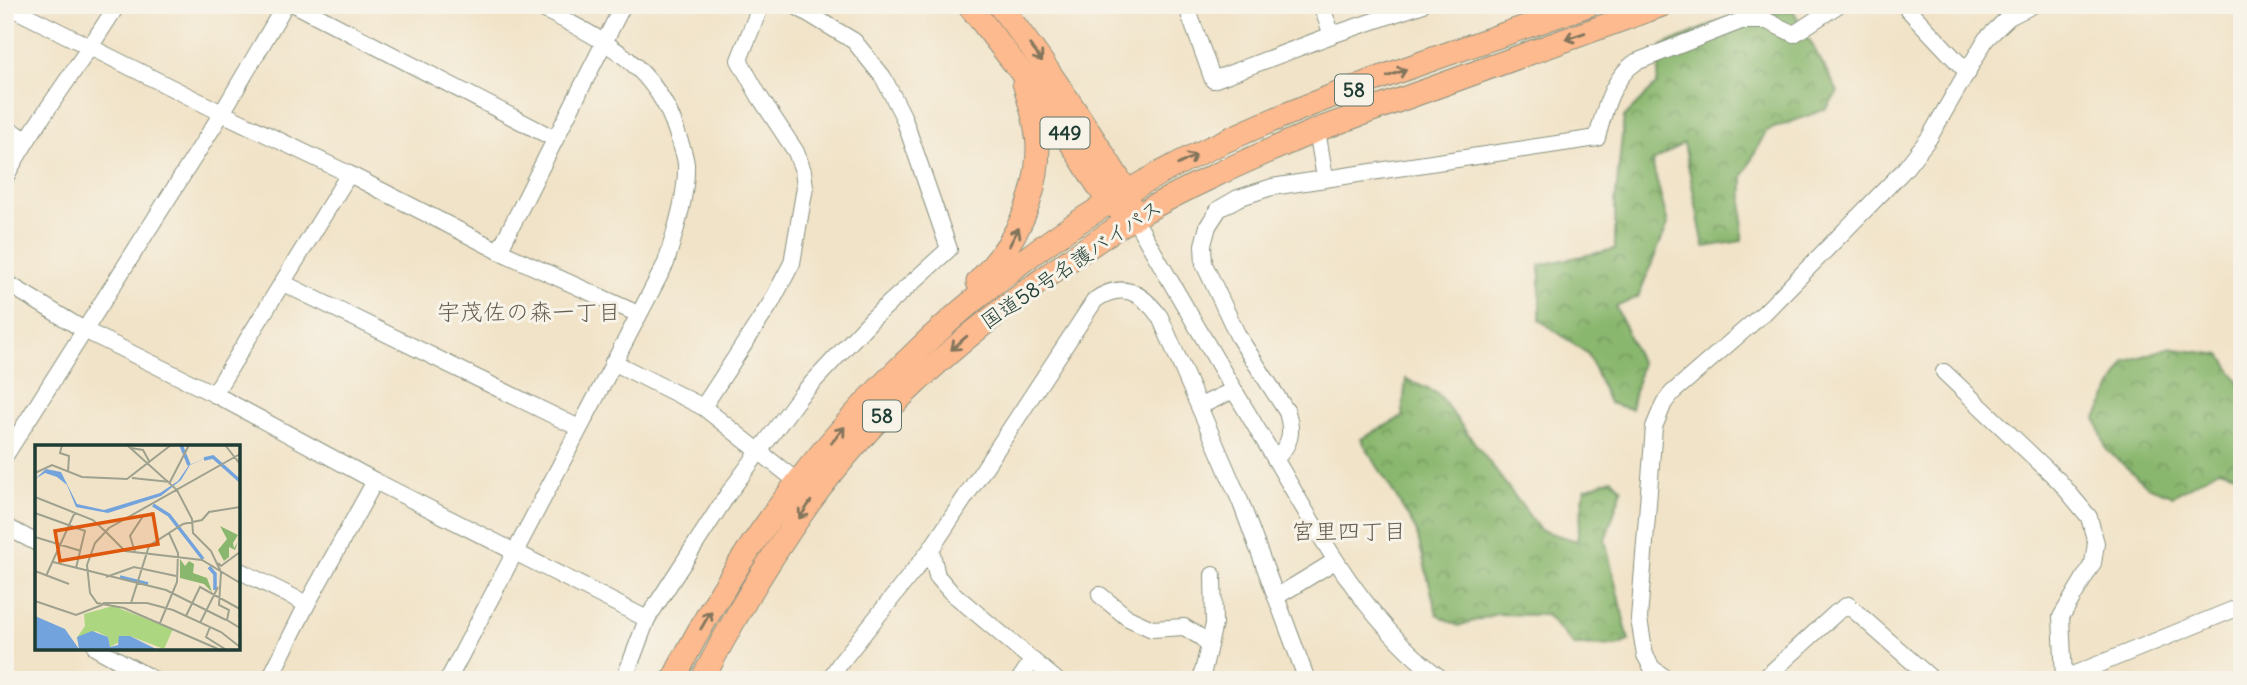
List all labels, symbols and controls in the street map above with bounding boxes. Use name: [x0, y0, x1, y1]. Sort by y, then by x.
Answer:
one-way arrow: [1564, 31, 1586, 43]
one-way arrow: [1028, 43, 1043, 62]
one-way arrow: [1386, 66, 1408, 78]
road number: 58: [1335, 74, 1373, 106]
road number: 449: [1040, 118, 1090, 148]
one-way arrow: [1176, 152, 1197, 166]
street label: 国道58号名護バイパス: [975, 193, 1167, 335]
one-way arrow: [1007, 227, 1021, 247]
district label: 宇茂佐の森一丁目: [437, 297, 621, 326]
one-way arrow: [950, 335, 968, 351]
road number: 58: [863, 400, 901, 432]
one-way arrow: [830, 427, 846, 445]
inset map: [35, 445, 240, 650]
one-way arrow: [798, 499, 812, 519]
district label: 宮里四丁目: [1292, 516, 1407, 545]
one-way arrow: [700, 610, 713, 631]

